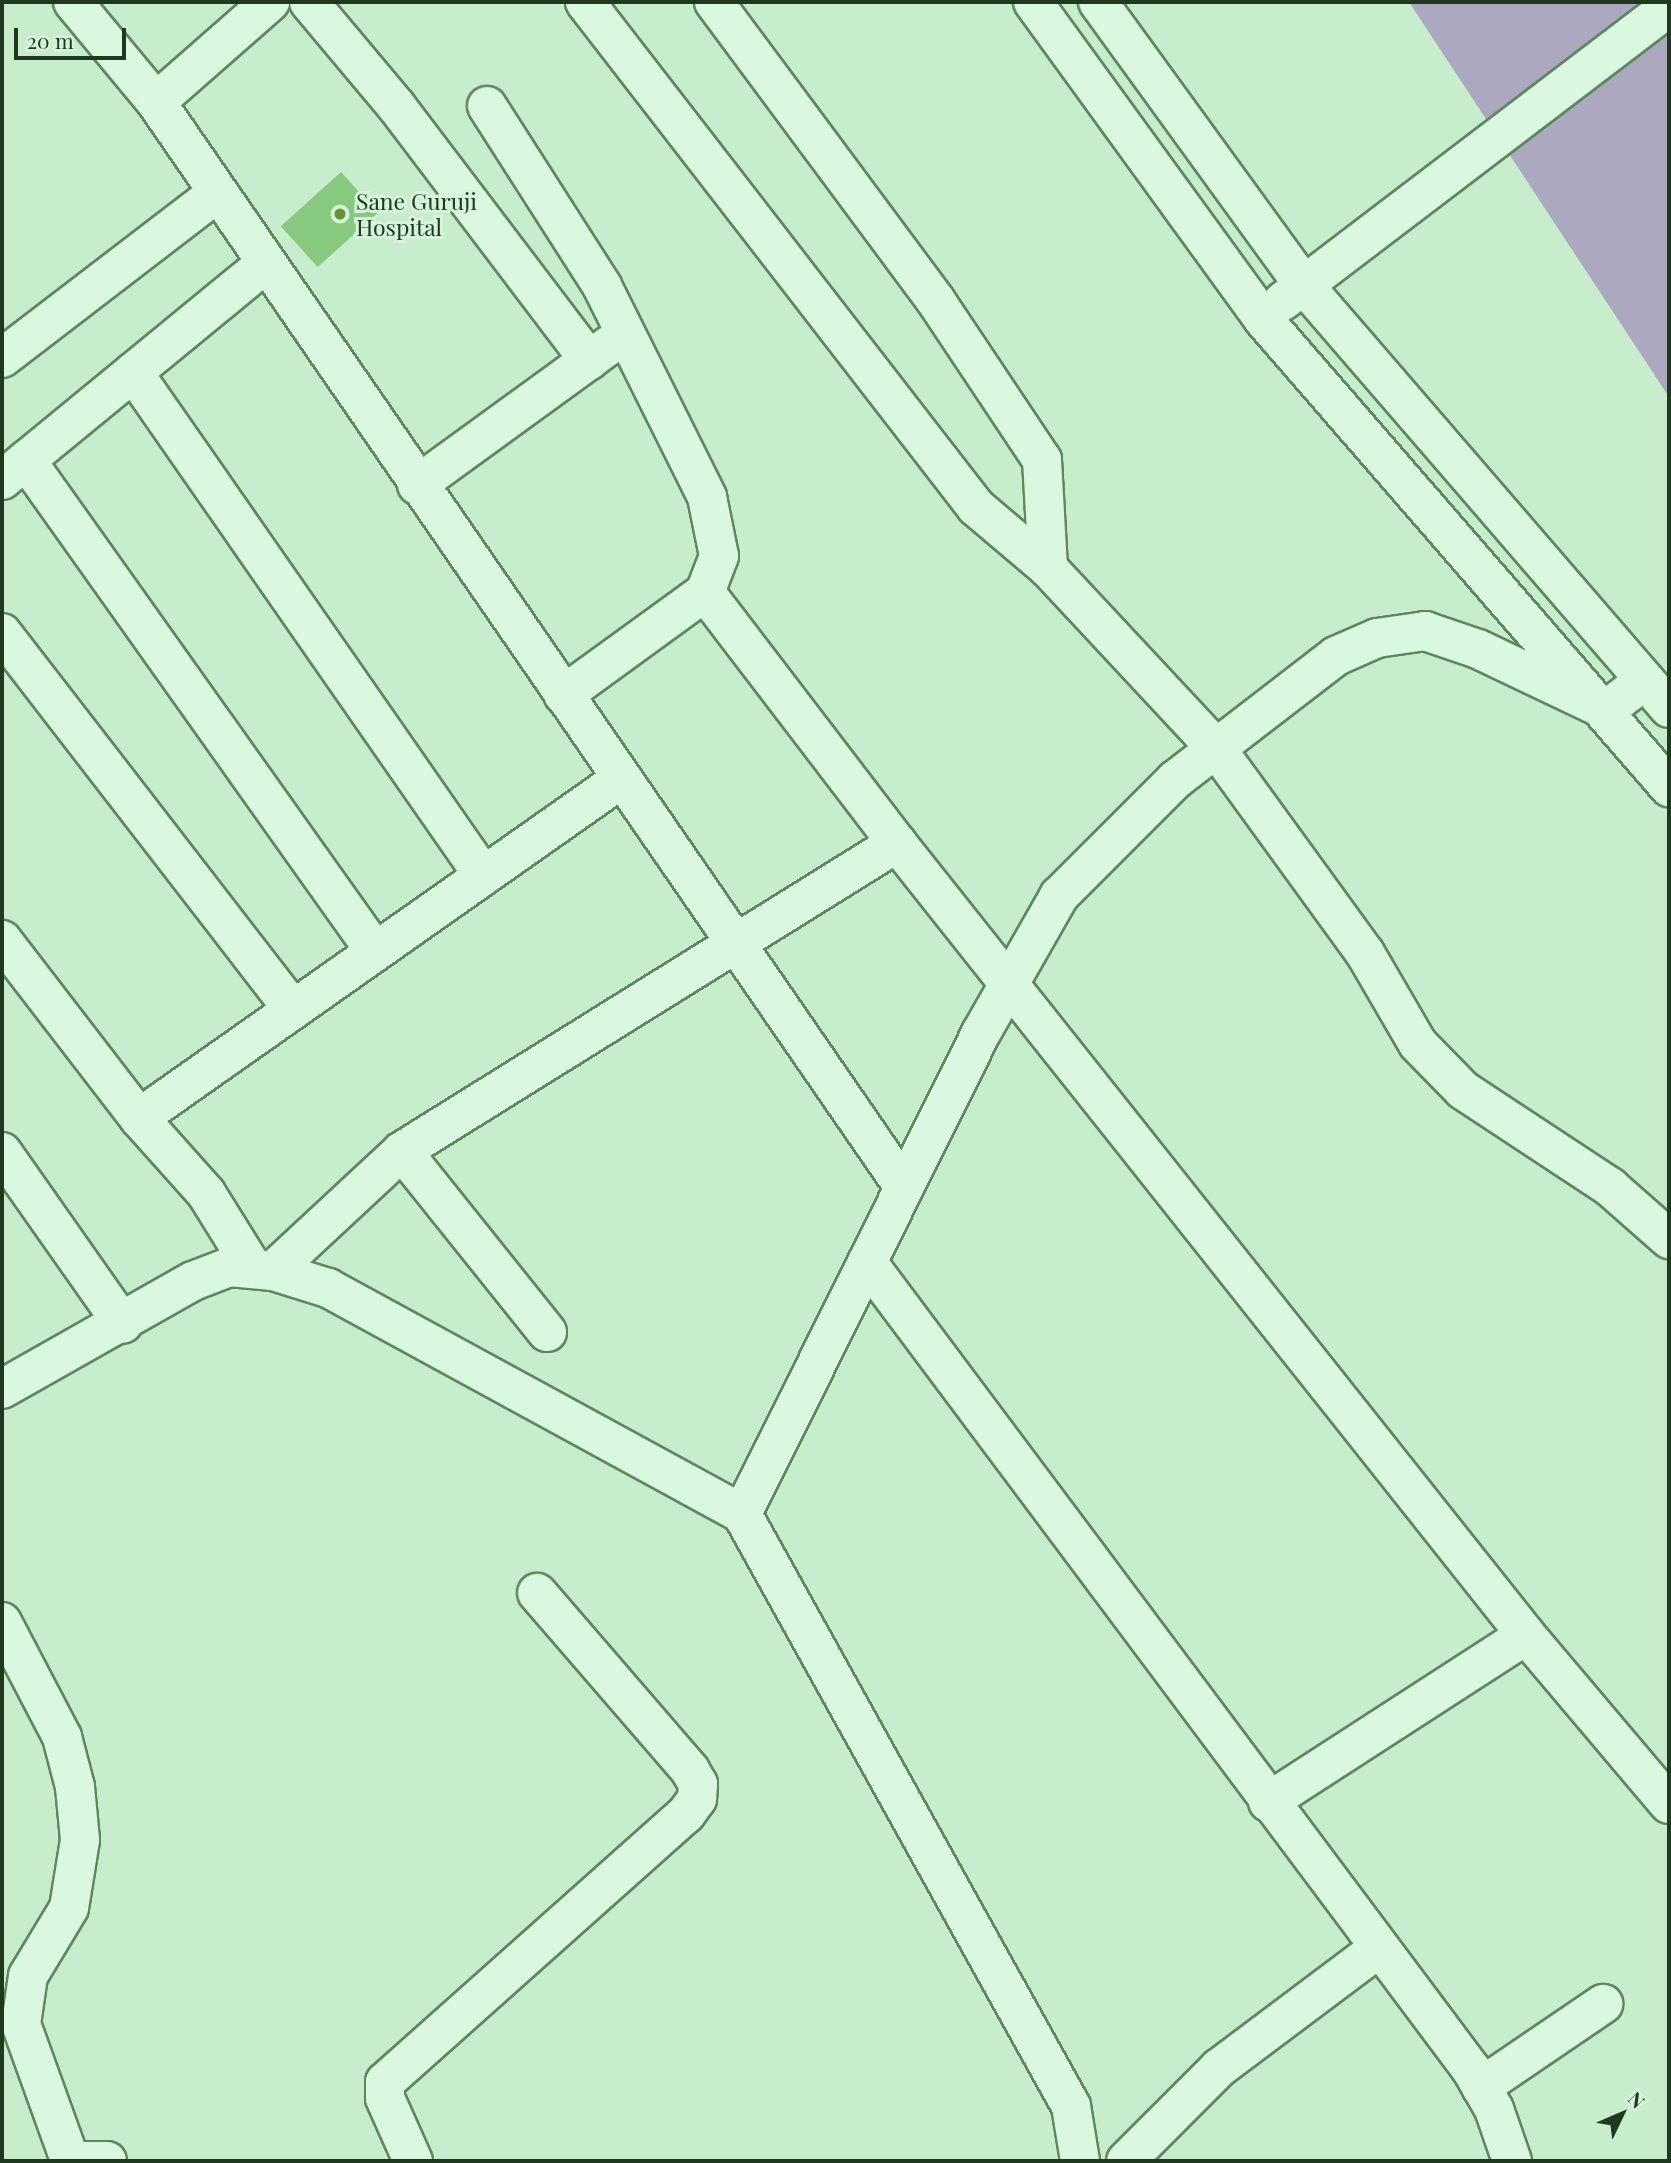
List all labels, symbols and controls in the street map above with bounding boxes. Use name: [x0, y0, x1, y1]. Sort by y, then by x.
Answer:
scale bar: [18, 14, 130, 58]
text: 20 m: [27, 26, 74, 54]
place label: Sane Guruji Hospital: [356, 187, 477, 241]
marker: Sane Guruji Hospital: [330, 204, 350, 224]
north arrow: [1587, 2079, 1657, 2149]
text: N: [1623, 2085, 1651, 2113]

